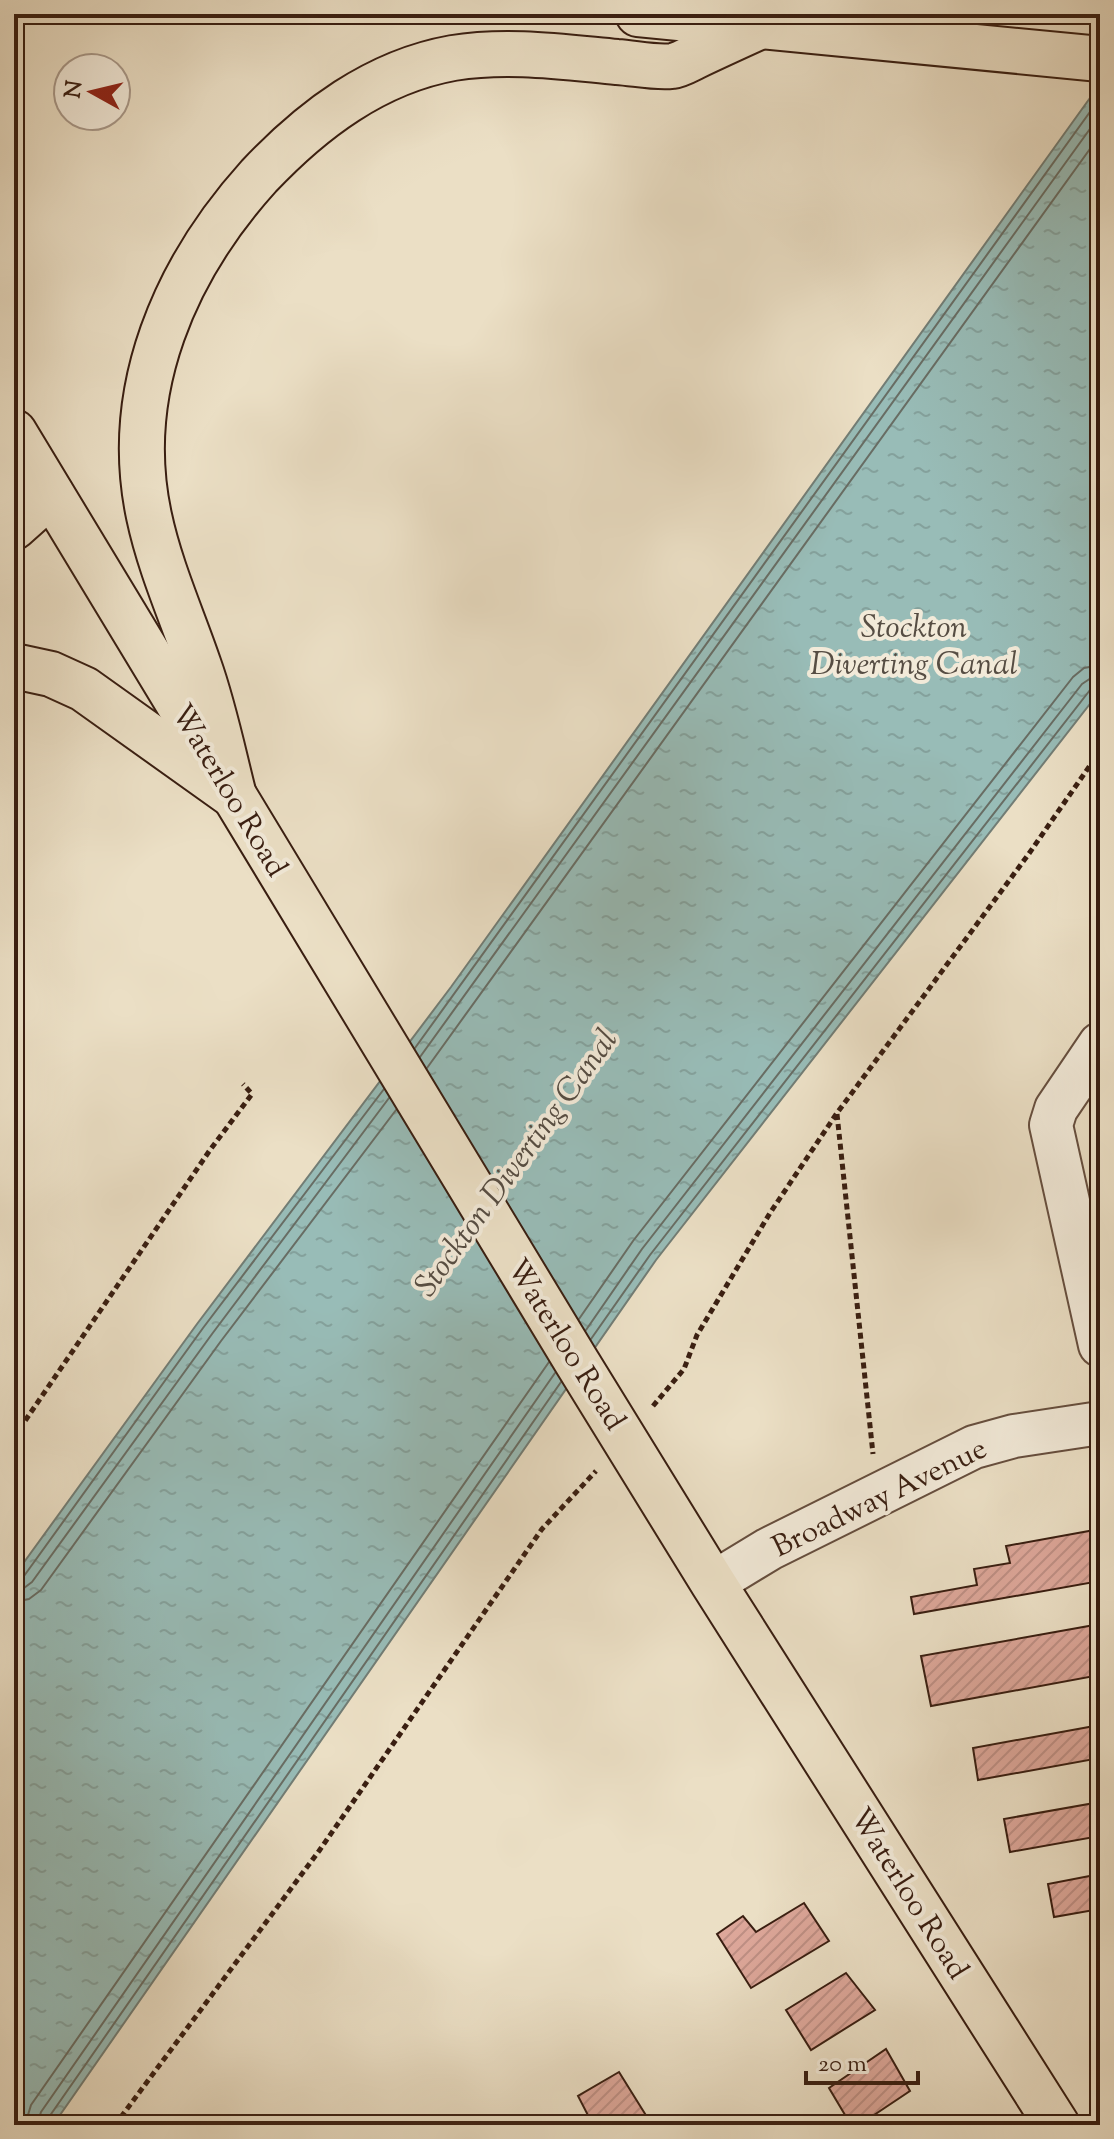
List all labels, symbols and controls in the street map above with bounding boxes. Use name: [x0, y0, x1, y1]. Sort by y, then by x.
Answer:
north arrow: [52, 52, 132, 132]
text: N: [58, 78, 92, 101]
water label: Stockton Diverting Canal: [810, 606, 1018, 689]
street label: Waterloo Road: [159, 697, 297, 886]
water label: Stockton Diverting Canal: [405, 1021, 630, 1307]
street label: Waterloo Road: [495, 1251, 635, 1440]
street label: Broadway Avenue: [765, 1429, 995, 1570]
street label: Waterloo Road: [838, 1800, 978, 1989]
scale bar: [806, 2035, 918, 2085]
text: 20 m: [818, 2048, 867, 2082]

